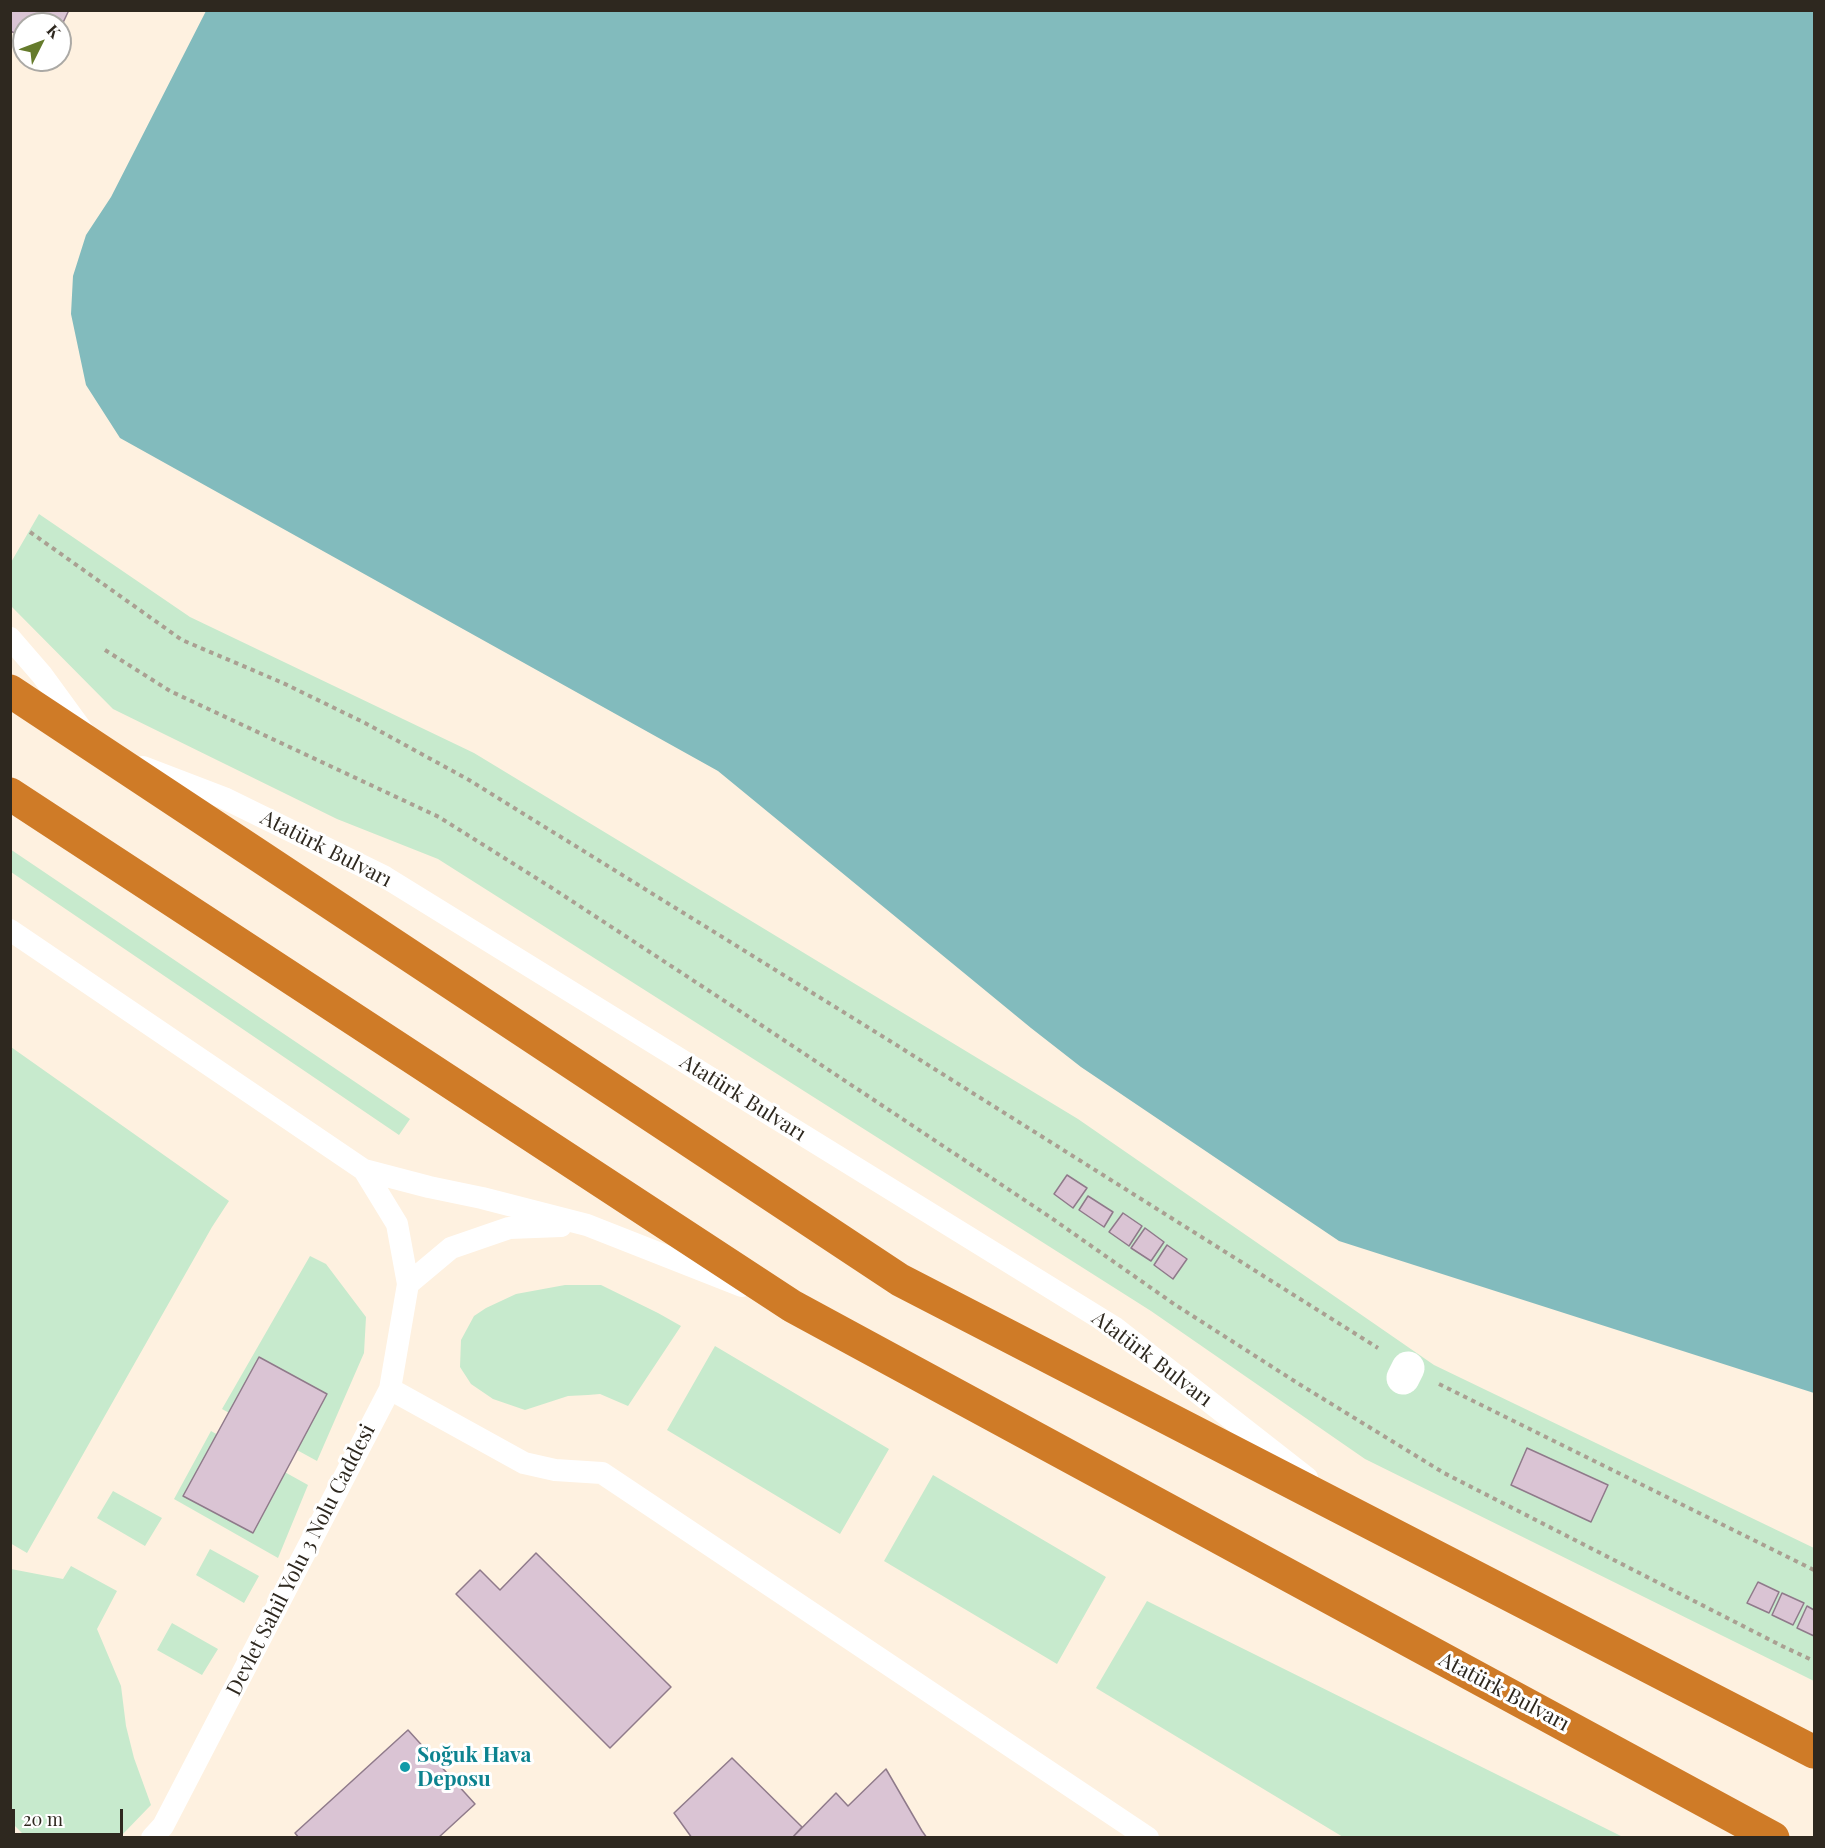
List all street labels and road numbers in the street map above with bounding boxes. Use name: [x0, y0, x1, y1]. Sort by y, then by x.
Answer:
street label: Atatürk Bulvarı: [256, 805, 396, 893]
street label: Atatürk Bulvarı: [675, 1049, 811, 1147]
street label: Atatürk Bulvarı: [1087, 1306, 1217, 1412]
street label: Devlet Sahil Yolu 3 Nolu Caddesi: [221, 1420, 381, 1700]
street label: Atatürk Bulvarı: [1435, 1647, 1573, 1737]

